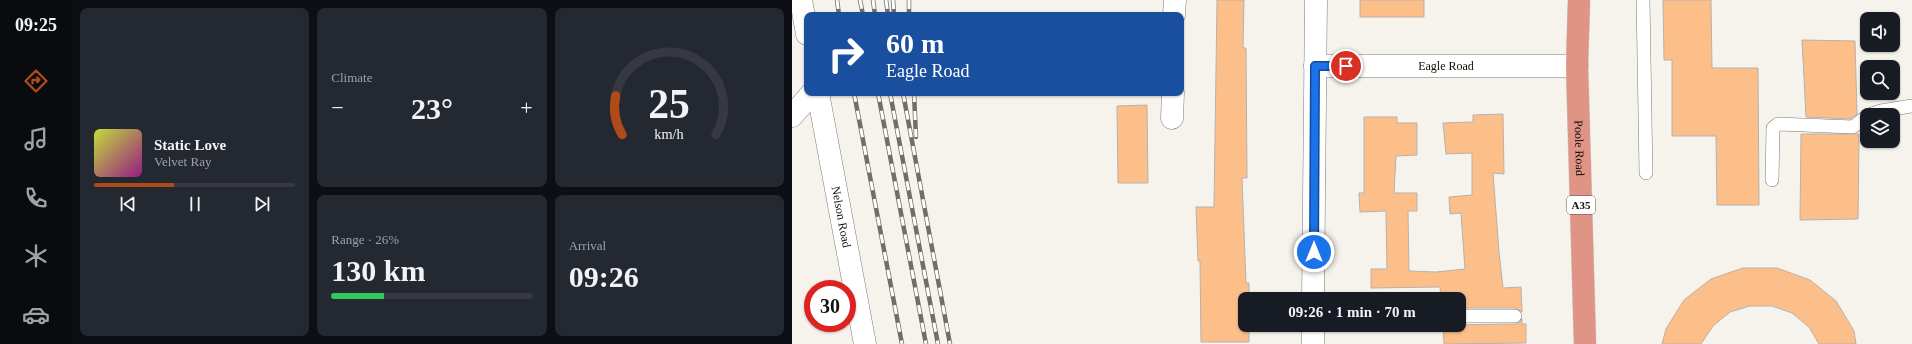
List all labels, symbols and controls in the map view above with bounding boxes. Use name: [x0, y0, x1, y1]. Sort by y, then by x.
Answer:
map controls: [1860, 12, 1900, 148]
button: sound: [1860, 12, 1900, 52]
text: 09:25: [15, 15, 57, 35]
icon: right: [820, 28, 872, 80]
text: 60 m: [886, 28, 944, 59]
pin: [1329, 49, 1363, 83]
icon: arrive: [1335, 55, 1357, 77]
street label: Eagle Road: [1418, 59, 1474, 73]
button: search: [1860, 60, 1900, 100]
text: Eagle Road: [886, 61, 969, 81]
icon: directions: [22, 67, 50, 95]
text: Climate: [331, 70, 373, 85]
text: 25: [649, 81, 690, 127]
text: 23°: [411, 92, 453, 125]
text: −: [331, 95, 344, 120]
text: +: [520, 95, 533, 120]
button: layers: [1860, 108, 1900, 148]
street label: Poole Road: [1572, 120, 1587, 176]
icon: music: [22, 125, 50, 153]
text: km/h: [655, 126, 684, 142]
text: Static Love: [154, 137, 226, 153]
text: Velvet Ray: [154, 154, 211, 169]
icon: phone: [22, 184, 50, 212]
street label: Nelson Road: [829, 185, 854, 249]
icon: previous: [117, 193, 139, 215]
icon: pause: [184, 193, 206, 215]
icon: next: [251, 193, 273, 215]
road number: A35: [1567, 196, 1595, 214]
position arrow: [1293, 231, 1335, 273]
text: Range · 26%: [331, 232, 399, 247]
text: Arrival: [569, 238, 606, 253]
icon: climate: [22, 242, 50, 270]
text: 130 km: [331, 254, 426, 287]
text: 09:26: [569, 260, 639, 293]
speed limit sign: 30: [804, 280, 856, 332]
icon: car: [22, 301, 50, 329]
text: 09:26 · 1 min · 70 m: [1288, 304, 1416, 320]

